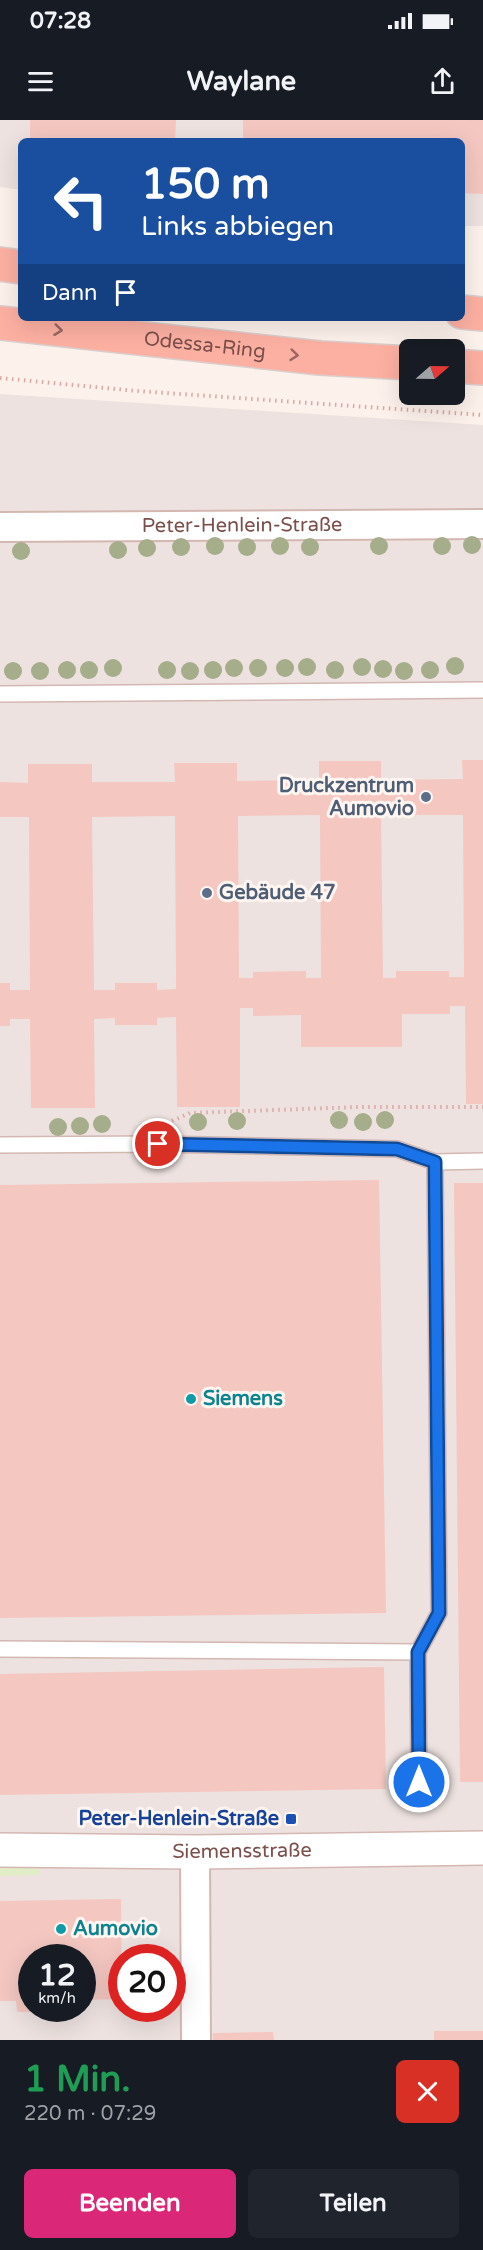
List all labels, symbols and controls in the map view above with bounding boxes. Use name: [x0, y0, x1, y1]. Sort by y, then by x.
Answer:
text: 07:28: [30, 8, 91, 34]
icon: menu: [24, 65, 57, 98]
text: Waylane: [187, 65, 296, 98]
icon: share: [426, 65, 459, 98]
text: 150 m: [141, 159, 270, 210]
icon: left: [42, 162, 120, 240]
text: Links abbiegen: [141, 210, 334, 243]
icon: arrive: [109, 276, 142, 309]
text: Dann: [42, 280, 97, 306]
one-way arrow: [53, 323, 63, 336]
street label: Odessa-Ring: [143, 327, 267, 364]
north arrow: [399, 339, 465, 405]
map controls: [399, 339, 465, 405]
one-way arrow: [289, 348, 298, 361]
street label: Peter-Henlein-Straße: [142, 513, 342, 538]
place label: Druckzentrum Aumovio: [279, 774, 414, 821]
marker: Druckzentrum Aumovio: [419, 790, 433, 804]
place label: Gebäude 47: [219, 881, 336, 905]
marker: Gebäude 47: [200, 886, 214, 900]
pin: [132, 1118, 183, 1169]
icon: arrive: [141, 1127, 174, 1160]
place label: Siemens: [203, 1387, 283, 1411]
marker: Siemens: [184, 1392, 198, 1406]
position arrow: [387, 1750, 451, 1814]
place label: Peter-Henlein-Straße: [78, 1807, 279, 1831]
marker: Peter-Henlein-Straße: [284, 1812, 298, 1826]
street label: Siemensstraße: [172, 1838, 312, 1864]
place label: Aumovio: [73, 1917, 158, 1941]
marker: Aumovio: [54, 1922, 68, 1936]
speed limit sign: 20: [108, 1944, 186, 2022]
text: 12: [38, 1957, 76, 1994]
text: km/h: [38, 1989, 76, 2007]
text: 1 Min.: [24, 2058, 131, 2101]
button: close: [396, 2060, 459, 2123]
text: 220 m · 07:29: [24, 2102, 156, 2126]
button: Beenden: [24, 2169, 236, 2238]
button: Teilen: [248, 2169, 459, 2238]

